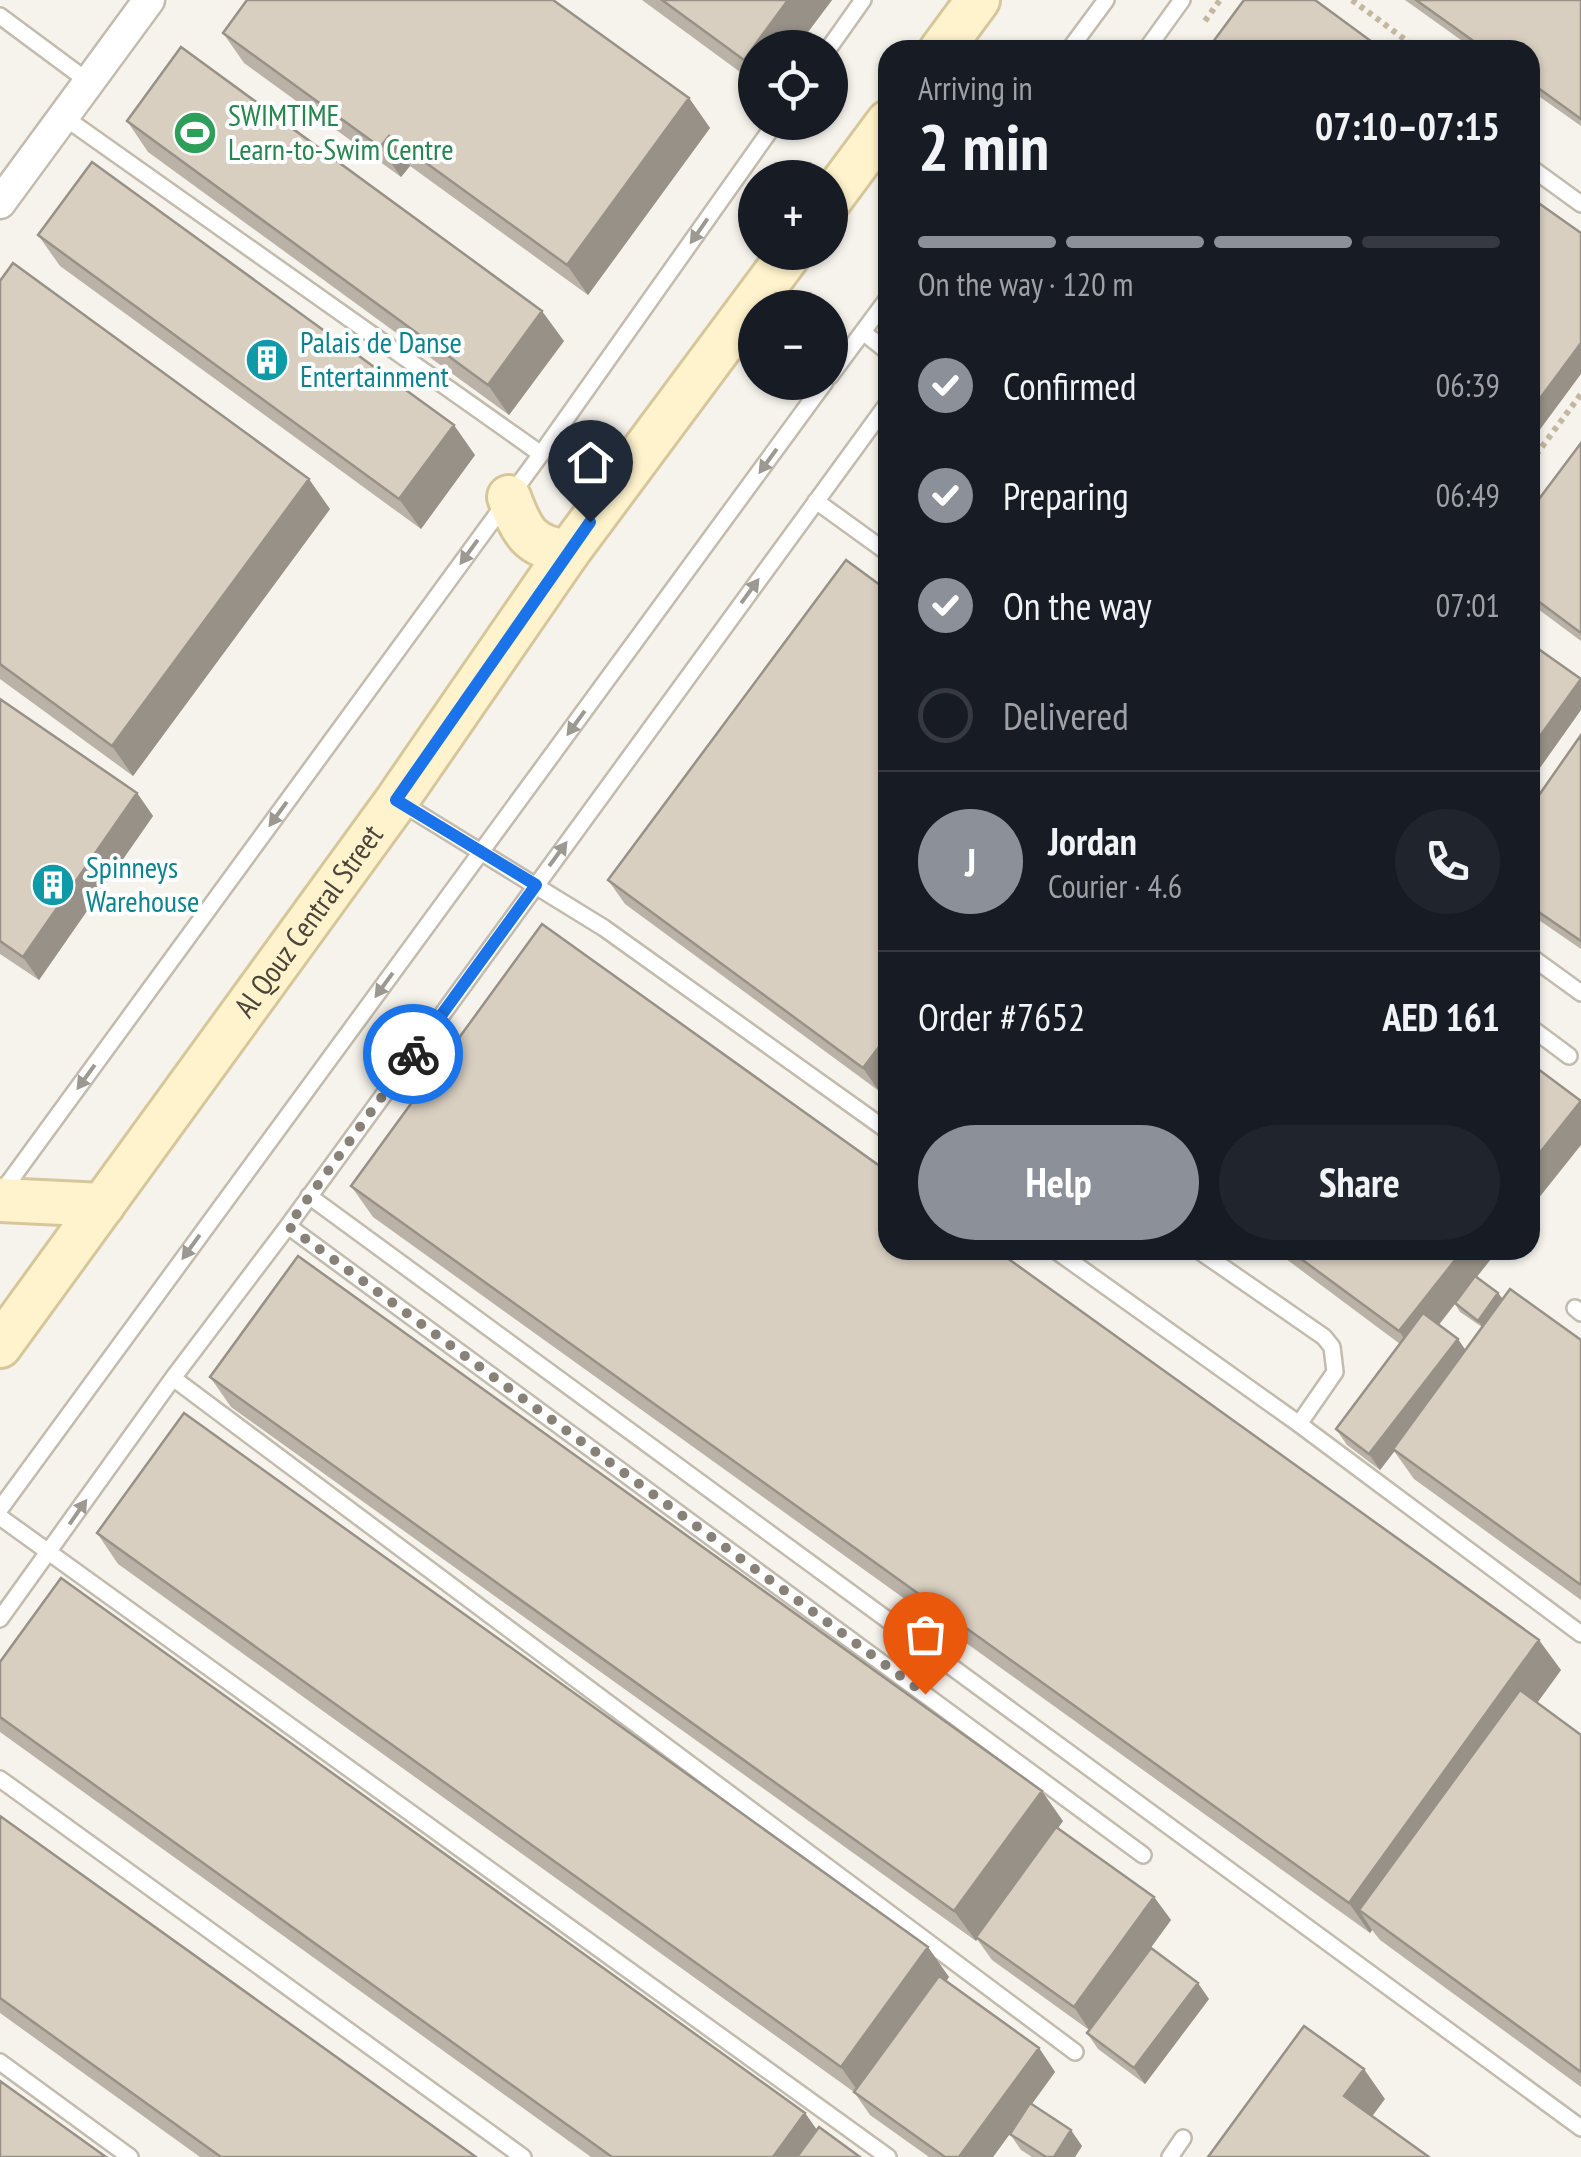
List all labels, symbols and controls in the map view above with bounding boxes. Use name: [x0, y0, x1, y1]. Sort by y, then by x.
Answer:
map controls: [738, 30, 848, 400]
button: locate: [738, 30, 848, 140]
text: Arriving in: [918, 67, 1033, 109]
place label: SWIMTIME Learn-to-Swim Centre: [228, 95, 454, 168]
text: 07:10–07:15: [1315, 101, 1500, 150]
text: 2 min: [918, 104, 1049, 188]
sports icon: SWIMTIME Learn-to-Swim Centre: [172, 110, 218, 156]
button: +: [738, 160, 848, 270]
one-way arrow: [690, 217, 709, 244]
text: On the way · 120 m: [918, 263, 1133, 305]
button: −: [738, 290, 848, 400]
place label: Palais de Danse Entertainment: [300, 322, 462, 395]
building icon: Palais de Danse Entertainment: [244, 337, 290, 383]
icon: check: [918, 358, 973, 413]
text: Confirmed: [1003, 361, 1136, 410]
text: 06:39: [1436, 364, 1500, 406]
pin: [548, 420, 633, 523]
icon: home: [563, 435, 618, 490]
one-way arrow: [758, 448, 778, 474]
icon: check: [918, 468, 973, 523]
text: Preparing: [1003, 471, 1129, 520]
text: 06:49: [1436, 474, 1500, 516]
one-way arrow: [460, 539, 479, 565]
one-way arrow: [740, 578, 759, 604]
icon: check: [918, 578, 973, 633]
text: On the way: [1003, 581, 1151, 630]
text: 07:01: [1436, 584, 1500, 626]
text: Delivered: [1003, 691, 1129, 740]
one-way arrow: [566, 710, 586, 736]
one-way arrow: [268, 801, 288, 827]
button: phone: [1395, 809, 1500, 914]
street label: Al Qouz Central Street: [224, 816, 391, 1025]
text: Jordan: [1048, 816, 1137, 865]
text: J: [965, 837, 976, 886]
one-way arrow: [548, 841, 568, 867]
place label: Spinneys Warehouse: [86, 847, 199, 920]
building icon: Spinneys Warehouse: [30, 862, 76, 908]
text: Courier · 4.6: [1048, 865, 1182, 907]
one-way arrow: [374, 972, 394, 999]
text: Order #7652: [918, 992, 1085, 1041]
text: AED 161: [1382, 992, 1500, 1041]
courier: [363, 1004, 463, 1104]
icon: bike: [386, 1027, 441, 1082]
one-way arrow: [77, 1064, 96, 1090]
button: Help: [918, 1125, 1199, 1240]
button: Share: [1219, 1125, 1500, 1240]
one-way arrow: [182, 1234, 202, 1261]
one-way arrow: [68, 1498, 87, 1525]
pin: [883, 1592, 968, 1695]
icon: bag: [898, 1607, 953, 1662]

